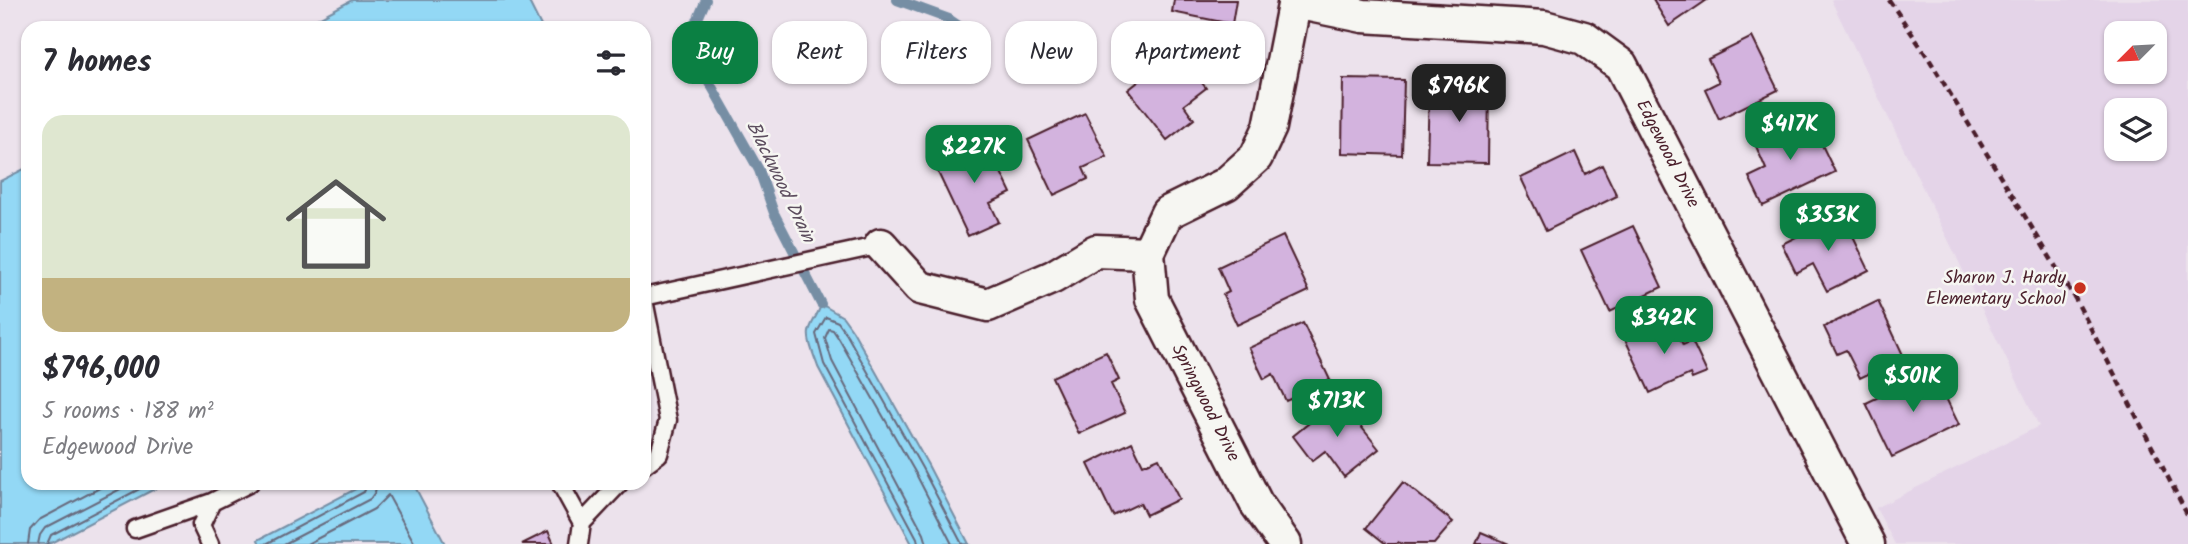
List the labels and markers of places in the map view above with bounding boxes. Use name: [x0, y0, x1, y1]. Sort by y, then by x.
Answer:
pin: $796K: [1410, 64, 1508, 124]
pin: $417K: [1741, 102, 1839, 162]
pin: $227K: [925, 125, 1023, 185]
pin: $353K: [1779, 194, 1877, 253]
place label: Sharon J. Hardy Elementary School: [1926, 264, 2067, 314]
marker: Sharon J. Hardy Elementary School: [2072, 280, 2088, 296]
pin: $342K: [1615, 296, 1713, 356]
pin: $501K: [1864, 354, 1962, 414]
pin: $713K: [1288, 380, 1386, 439]

